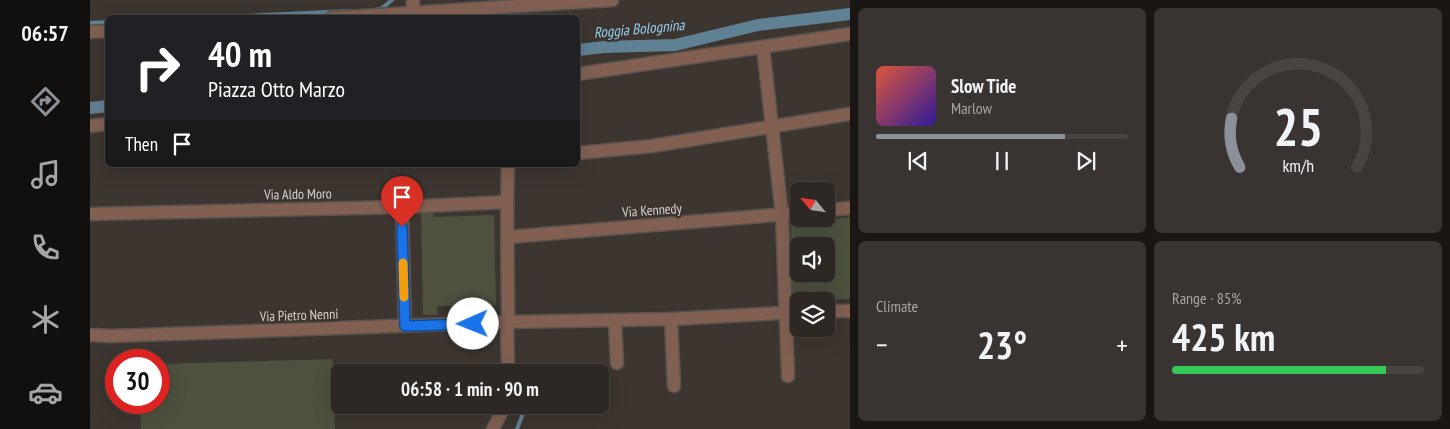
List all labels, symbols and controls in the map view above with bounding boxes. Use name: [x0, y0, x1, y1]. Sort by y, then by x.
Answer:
water label: Roggia Bolognina: [593, 15, 686, 42]
text: 06:57: [21, 19, 69, 47]
text: 40 m: [208, 31, 272, 77]
icon: right: [125, 35, 190, 100]
text: Slow Tide: [951, 74, 1016, 98]
text: Piazza Otto Marzo: [208, 75, 345, 103]
icon: directions: [28, 84, 63, 119]
text: 25: [1273, 93, 1323, 160]
text: Marlow: [951, 98, 992, 118]
icon: arrive: [168, 130, 196, 158]
text: Then: [125, 132, 158, 156]
icon: previous: [904, 147, 932, 175]
icon: pause: [988, 147, 1016, 175]
icon: next: [1072, 147, 1100, 175]
text: km/h: [1282, 154, 1314, 177]
icon: music: [28, 157, 63, 192]
pin: [381, 176, 423, 227]
north arrow: [790, 182, 835, 228]
map controls: [790, 182, 835, 337]
icon: arrive: [388, 183, 416, 211]
street label: Via Aldo Moro: [263, 184, 332, 204]
street label: Via Kennedy: [621, 199, 683, 221]
icon: phone: [28, 230, 63, 265]
button: sound: [790, 237, 835, 282]
text: Range · 85%: [1172, 288, 1241, 308]
button: layers: [790, 292, 835, 337]
text: Climate: [876, 296, 918, 316]
position arrow: [446, 297, 498, 349]
icon: climate: [28, 302, 63, 337]
street label: Via Pietro Nenni: [258, 305, 339, 325]
text: 425 km: [1172, 312, 1275, 361]
text: 23°: [977, 320, 1027, 369]
text: −: [876, 326, 888, 363]
text: +: [1116, 326, 1128, 363]
speed limit sign: 30: [105, 349, 170, 414]
icon: car: [28, 375, 63, 410]
text: 06:58 · 1 min · 90 m: [401, 377, 539, 401]

